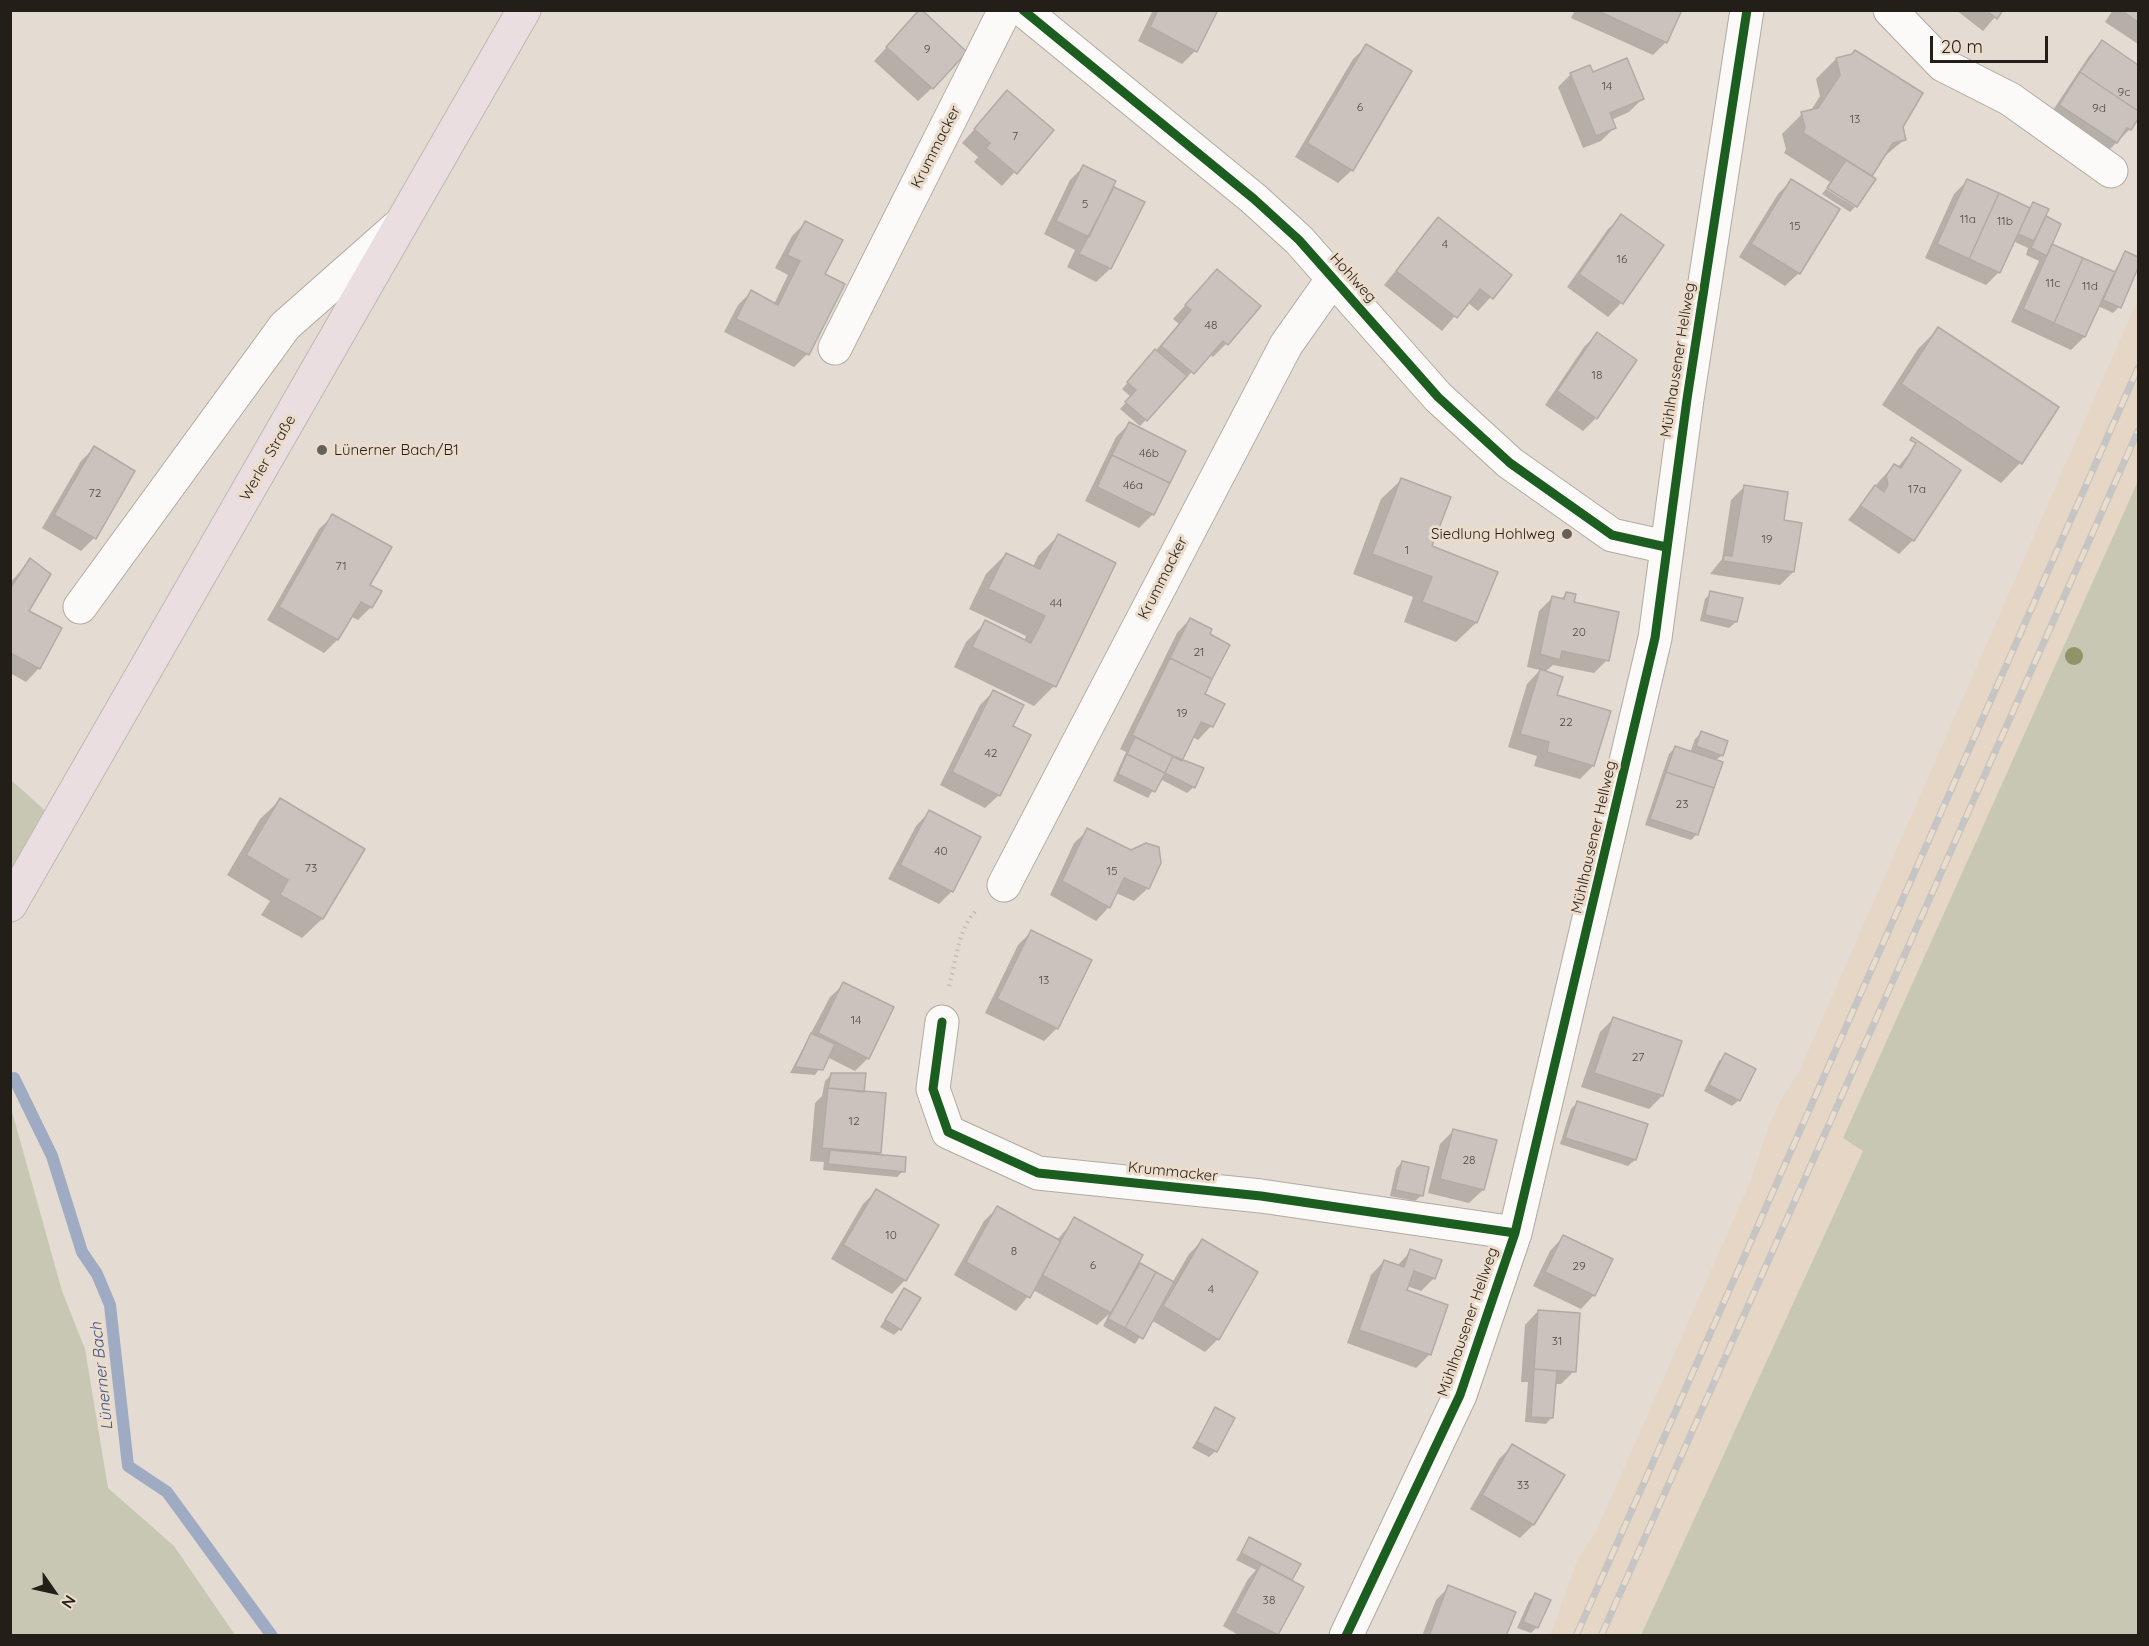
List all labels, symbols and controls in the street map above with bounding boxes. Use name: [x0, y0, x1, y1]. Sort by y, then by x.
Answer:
scale bar: [1933, 24, 2052, 62]
text: 20 m: [1941, 35, 1983, 58]
house number: 9: [924, 42, 930, 56]
house number: 14: [1602, 79, 1612, 93]
house number: 9c: [2118, 85, 2130, 99]
house number: 6: [1357, 100, 1363, 114]
house number: 9d: [2092, 101, 2106, 115]
street label: Krummacker: [907, 103, 965, 191]
house number: 13: [1850, 112, 1860, 126]
house number: 7: [1012, 129, 1018, 143]
house number: 5: [1082, 197, 1088, 211]
house number: 11a: [1960, 212, 1976, 226]
house number: 11b: [1997, 214, 2013, 228]
house number: 15: [1790, 219, 1800, 233]
house number: 4: [1442, 237, 1448, 251]
street label: Hohlweg: [1326, 249, 1380, 307]
house number: 16: [1617, 252, 1627, 266]
house number: 11c: [2045, 276, 2061, 290]
house number: 11d: [2082, 279, 2098, 293]
street label: Mühlhausener Hellweg: [1657, 281, 1699, 439]
house number: 48: [1205, 318, 1217, 332]
house number: 18: [1592, 368, 1602, 382]
street label: Werler Straße: [236, 412, 300, 504]
place label: Lünerner Bach/B1: [334, 441, 459, 459]
marker: Lünerner Bach/B1: [315, 443, 329, 457]
house number: 46b: [1139, 446, 1159, 460]
house number: 46a: [1123, 478, 1143, 492]
house number: 17a: [1908, 482, 1926, 496]
house number: 72: [89, 486, 101, 500]
place label: Siedlung Hohlweg: [1431, 525, 1555, 543]
marker: Siedlung Hohlweg: [1560, 527, 1574, 541]
house number: 19: [1761, 532, 1773, 546]
street label: Krummacker: [1134, 534, 1192, 622]
house number: 1: [1405, 543, 1409, 557]
house number: 71: [335, 559, 347, 573]
house number: 44: [1050, 596, 1062, 610]
house number: 20: [1572, 625, 1586, 639]
house number: 21: [1193, 645, 1205, 659]
house number: 19: [1176, 706, 1188, 720]
house number: 22: [1559, 715, 1573, 729]
house number: 42: [985, 746, 997, 760]
street label: Mühlhausener Hellweg: [1568, 759, 1620, 915]
house number: 23: [1676, 797, 1688, 811]
house number: 40: [934, 844, 948, 858]
house number: 73: [305, 861, 317, 875]
house number: 15: [1107, 864, 1117, 878]
house number: 13: [1039, 973, 1049, 987]
house number: 14: [851, 1013, 861, 1027]
house number: 27: [1632, 1050, 1644, 1064]
house number: 12: [848, 1114, 860, 1128]
house number: 28: [1462, 1153, 1476, 1167]
street label: Krummacker: [1127, 1158, 1219, 1186]
house number: 10: [885, 1228, 897, 1242]
house number: 8: [1011, 1244, 1017, 1258]
street label: Mühlhausener Hellweg: [1434, 1245, 1502, 1399]
house number: 6: [1090, 1258, 1096, 1272]
house number: 29: [1572, 1259, 1586, 1273]
house number: 4: [1208, 1282, 1214, 1296]
water label: Lünerner Bach: [87, 1321, 117, 1431]
house number: 31: [1552, 1334, 1562, 1348]
house number: 33: [1517, 1478, 1529, 1492]
north arrow: [24, 1562, 84, 1622]
text: N: [57, 1592, 81, 1613]
house number: 38: [1263, 1593, 1275, 1607]

